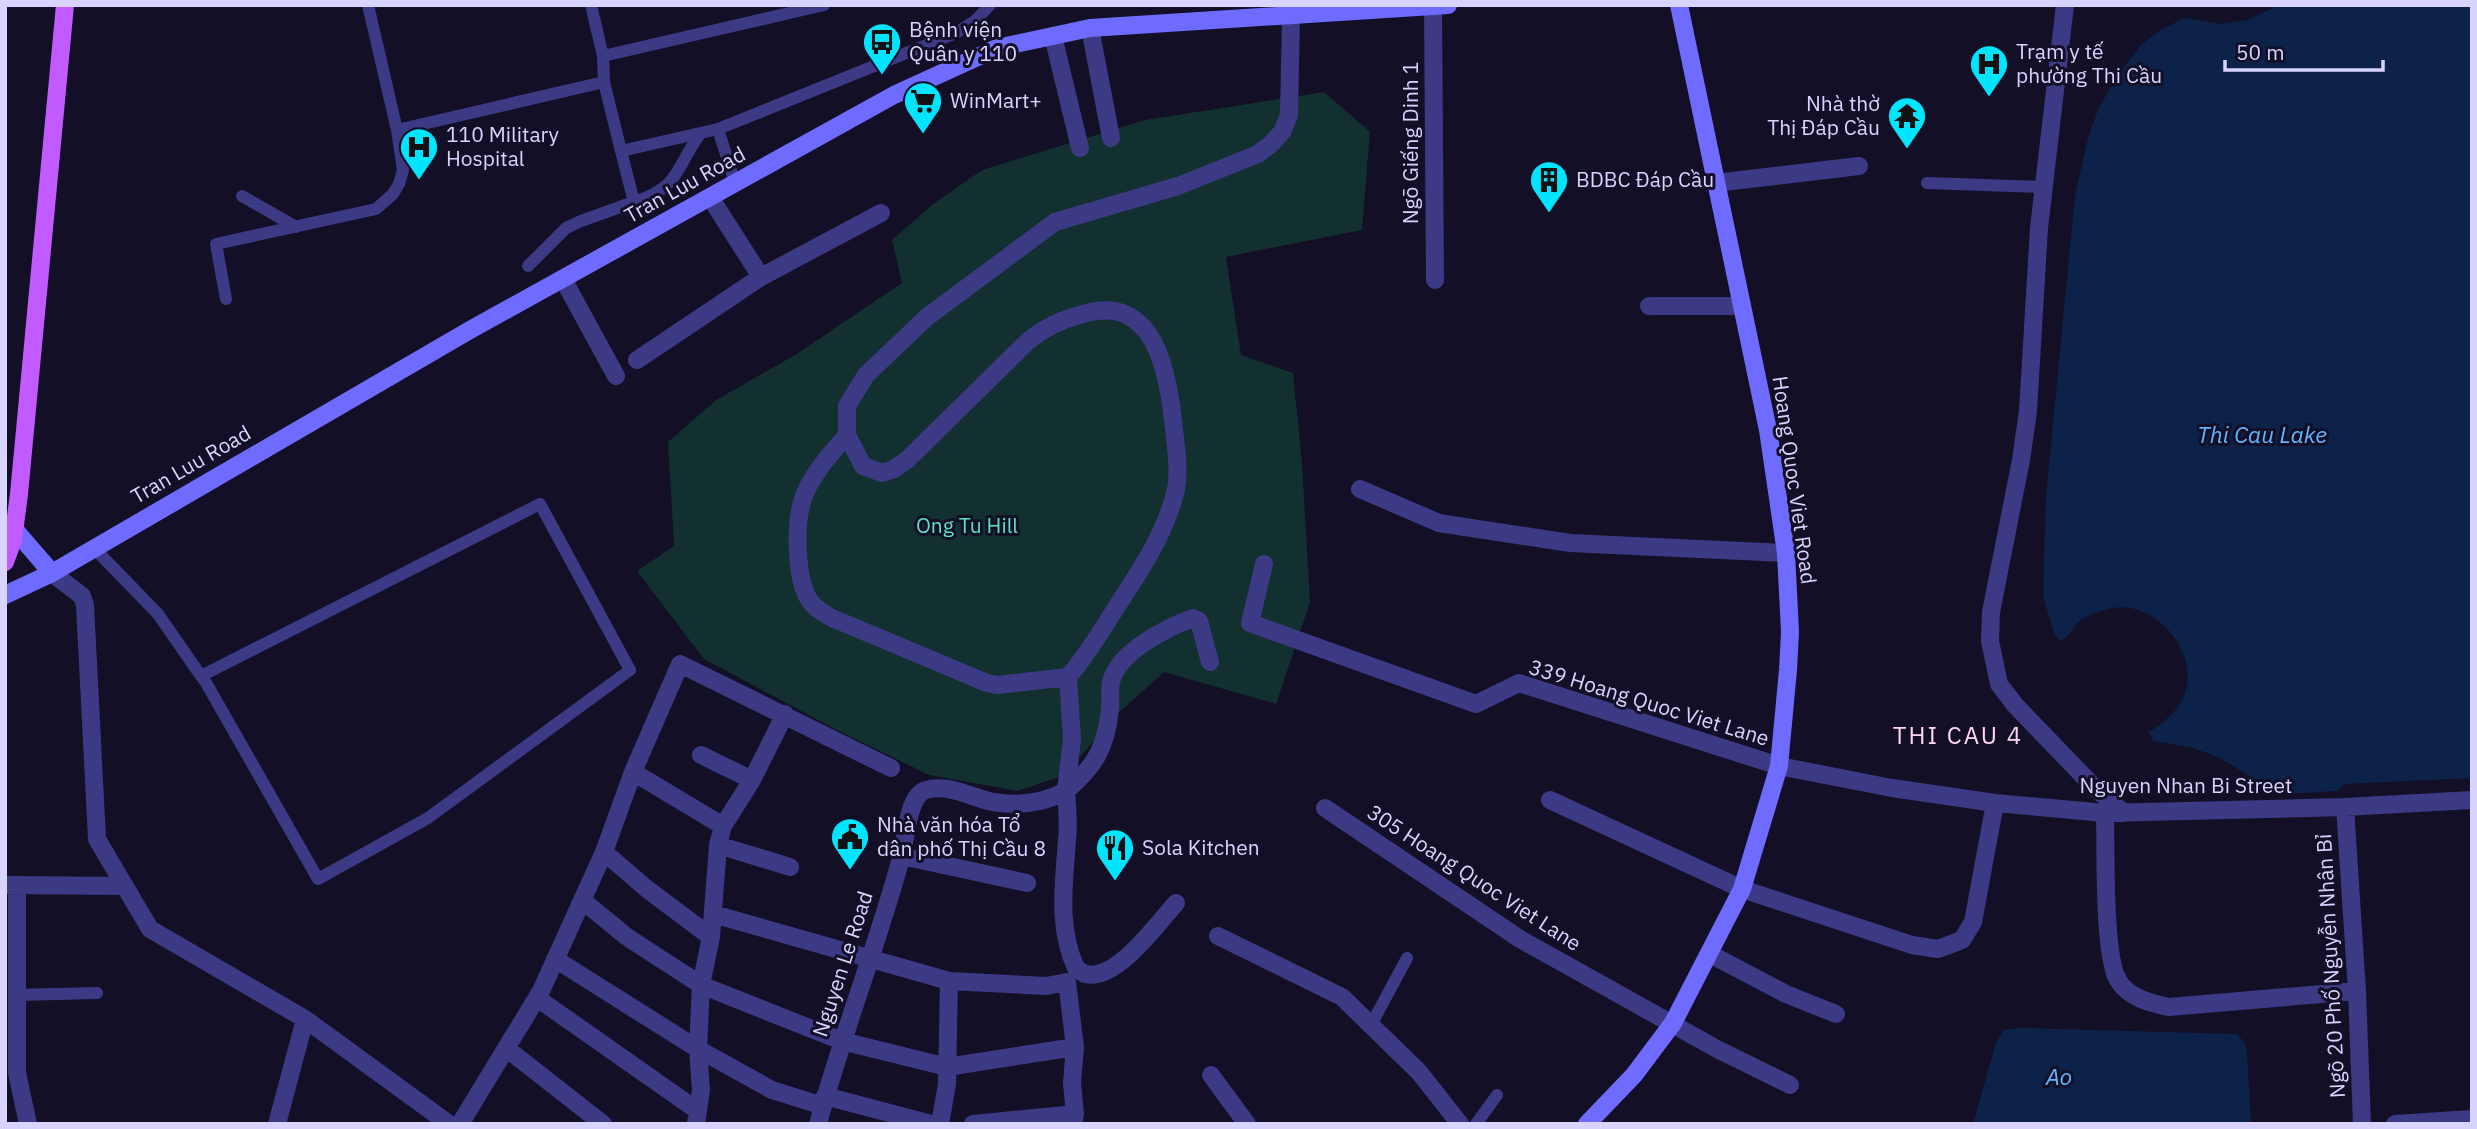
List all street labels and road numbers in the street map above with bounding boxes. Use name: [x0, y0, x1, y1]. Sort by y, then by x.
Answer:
street label: Ngõ Giếng Dinh 1: [1396, 62, 1424, 224]
street label: Tran Luu Road: [619, 139, 750, 229]
street label: Hoang Quoc Viet Road: [1767, 374, 1823, 586]
street label: Tran Luu Road: [125, 418, 256, 510]
street label: 339 Hoang Quoc Viet Lane: [1526, 652, 1773, 752]
street label: Nguyen Nhan Bi Street: [2080, 771, 2292, 799]
street label: 305 Hoang Quoc Viet Lane: [1362, 797, 1587, 957]
street label: Ngõ 20 Phố Nguyễn Nhân Bỉ: [2309, 833, 2351, 1099]
street label: Nguyen Le Road: [805, 887, 879, 1040]

